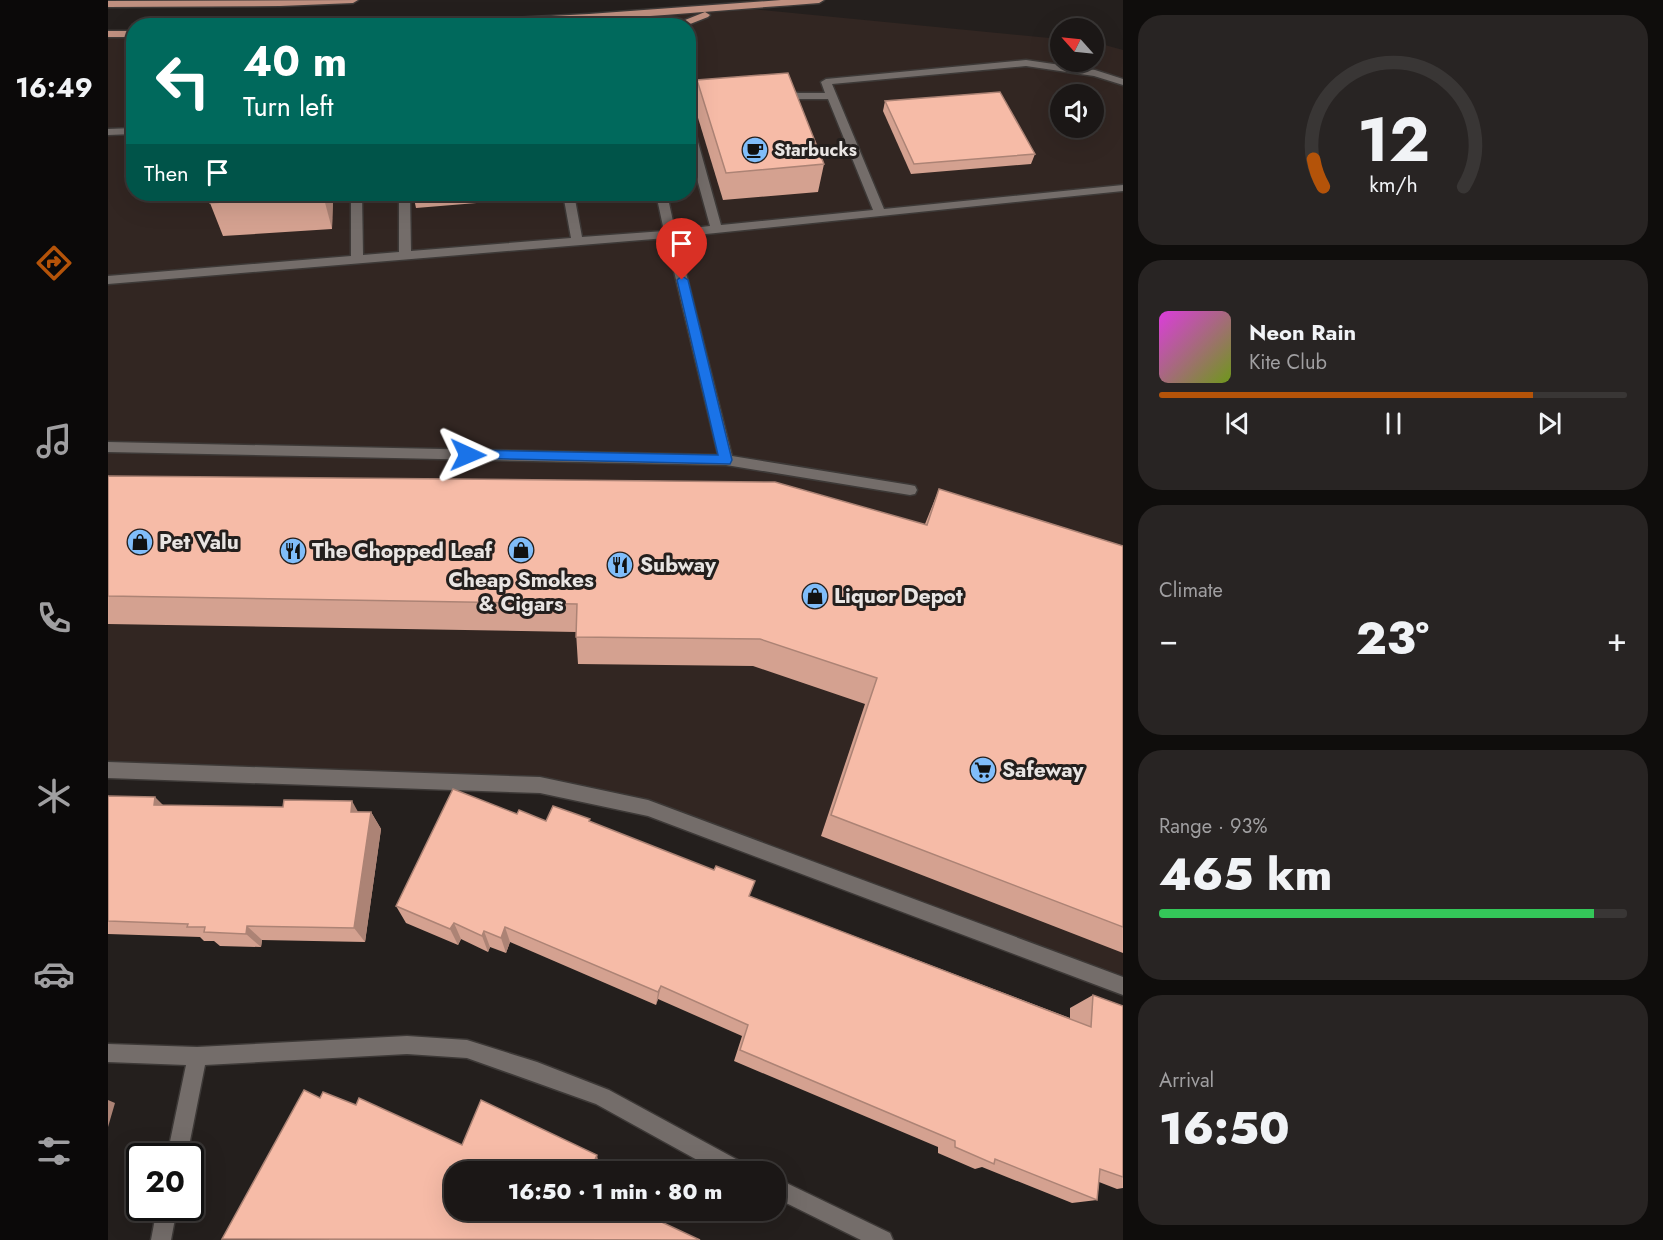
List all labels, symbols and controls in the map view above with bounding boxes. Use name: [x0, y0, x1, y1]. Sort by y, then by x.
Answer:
north arrow: [1050, 18, 1104, 72]
map controls: [1050, 18, 1104, 138]
text: 40 m: [243, 31, 347, 92]
icon: left: [144, 42, 222, 120]
text: 16:49: [15, 68, 93, 107]
button: sound: [1050, 84, 1104, 138]
text: Turn left: [243, 87, 333, 126]
text: 12: [1357, 94, 1429, 184]
cafe icon: Starbucks: [740, 135, 770, 165]
place label: Starbucks: [774, 137, 857, 163]
icon: arrive: [201, 156, 234, 189]
text: Then: [144, 157, 189, 189]
text: km/h: [1369, 169, 1417, 200]
pin: [656, 218, 707, 280]
icon: arrive: [665, 227, 698, 260]
icon: directions: [33, 242, 75, 284]
text: Neon Rain: [1249, 316, 1356, 348]
text: Kite Club: [1249, 348, 1327, 377]
icon: previous: [1221, 407, 1254, 440]
icon: pause: [1377, 407, 1410, 440]
icon: next: [1533, 407, 1566, 440]
icon: music: [33, 420, 75, 462]
position arrow: [436, 423, 500, 487]
shop icon: Pet Valu: [125, 527, 155, 557]
place label: Pet Valu: [159, 527, 239, 557]
shop icon: Cheap Smokes & Cigars: [506, 535, 536, 565]
restaurant icon: The Chopped Leaf: [278, 536, 308, 566]
place label: The Chopped Leaf: [312, 536, 493, 566]
restaurant icon: Subway: [605, 550, 635, 580]
place label: Subway: [640, 550, 717, 580]
place label: Cheap Smokes & Cigars: [448, 565, 594, 619]
text: Climate: [1159, 576, 1223, 605]
shop icon: Liquor Depot: [800, 581, 830, 611]
place label: Liquor Depot: [834, 581, 963, 611]
icon: phone: [33, 597, 75, 639]
text: 23°: [1356, 606, 1429, 671]
text: −: [1159, 616, 1178, 663]
text: +: [1607, 616, 1627, 663]
supermarket icon: Safeway: [968, 755, 998, 785]
place label: Safeway: [1002, 755, 1085, 785]
icon: climate: [33, 775, 75, 817]
text: Range · 93%: [1159, 812, 1267, 841]
text: 465 km: [1159, 842, 1332, 907]
icon: car: [33, 953, 75, 995]
text: Arrival: [1159, 1066, 1214, 1095]
text: 16:50: [1159, 1096, 1290, 1161]
icon: filters: [33, 1130, 75, 1172]
speed limit sign: 20: [126, 1143, 204, 1221]
text: 16:50 · 1 min · 80 m: [508, 1175, 722, 1207]

